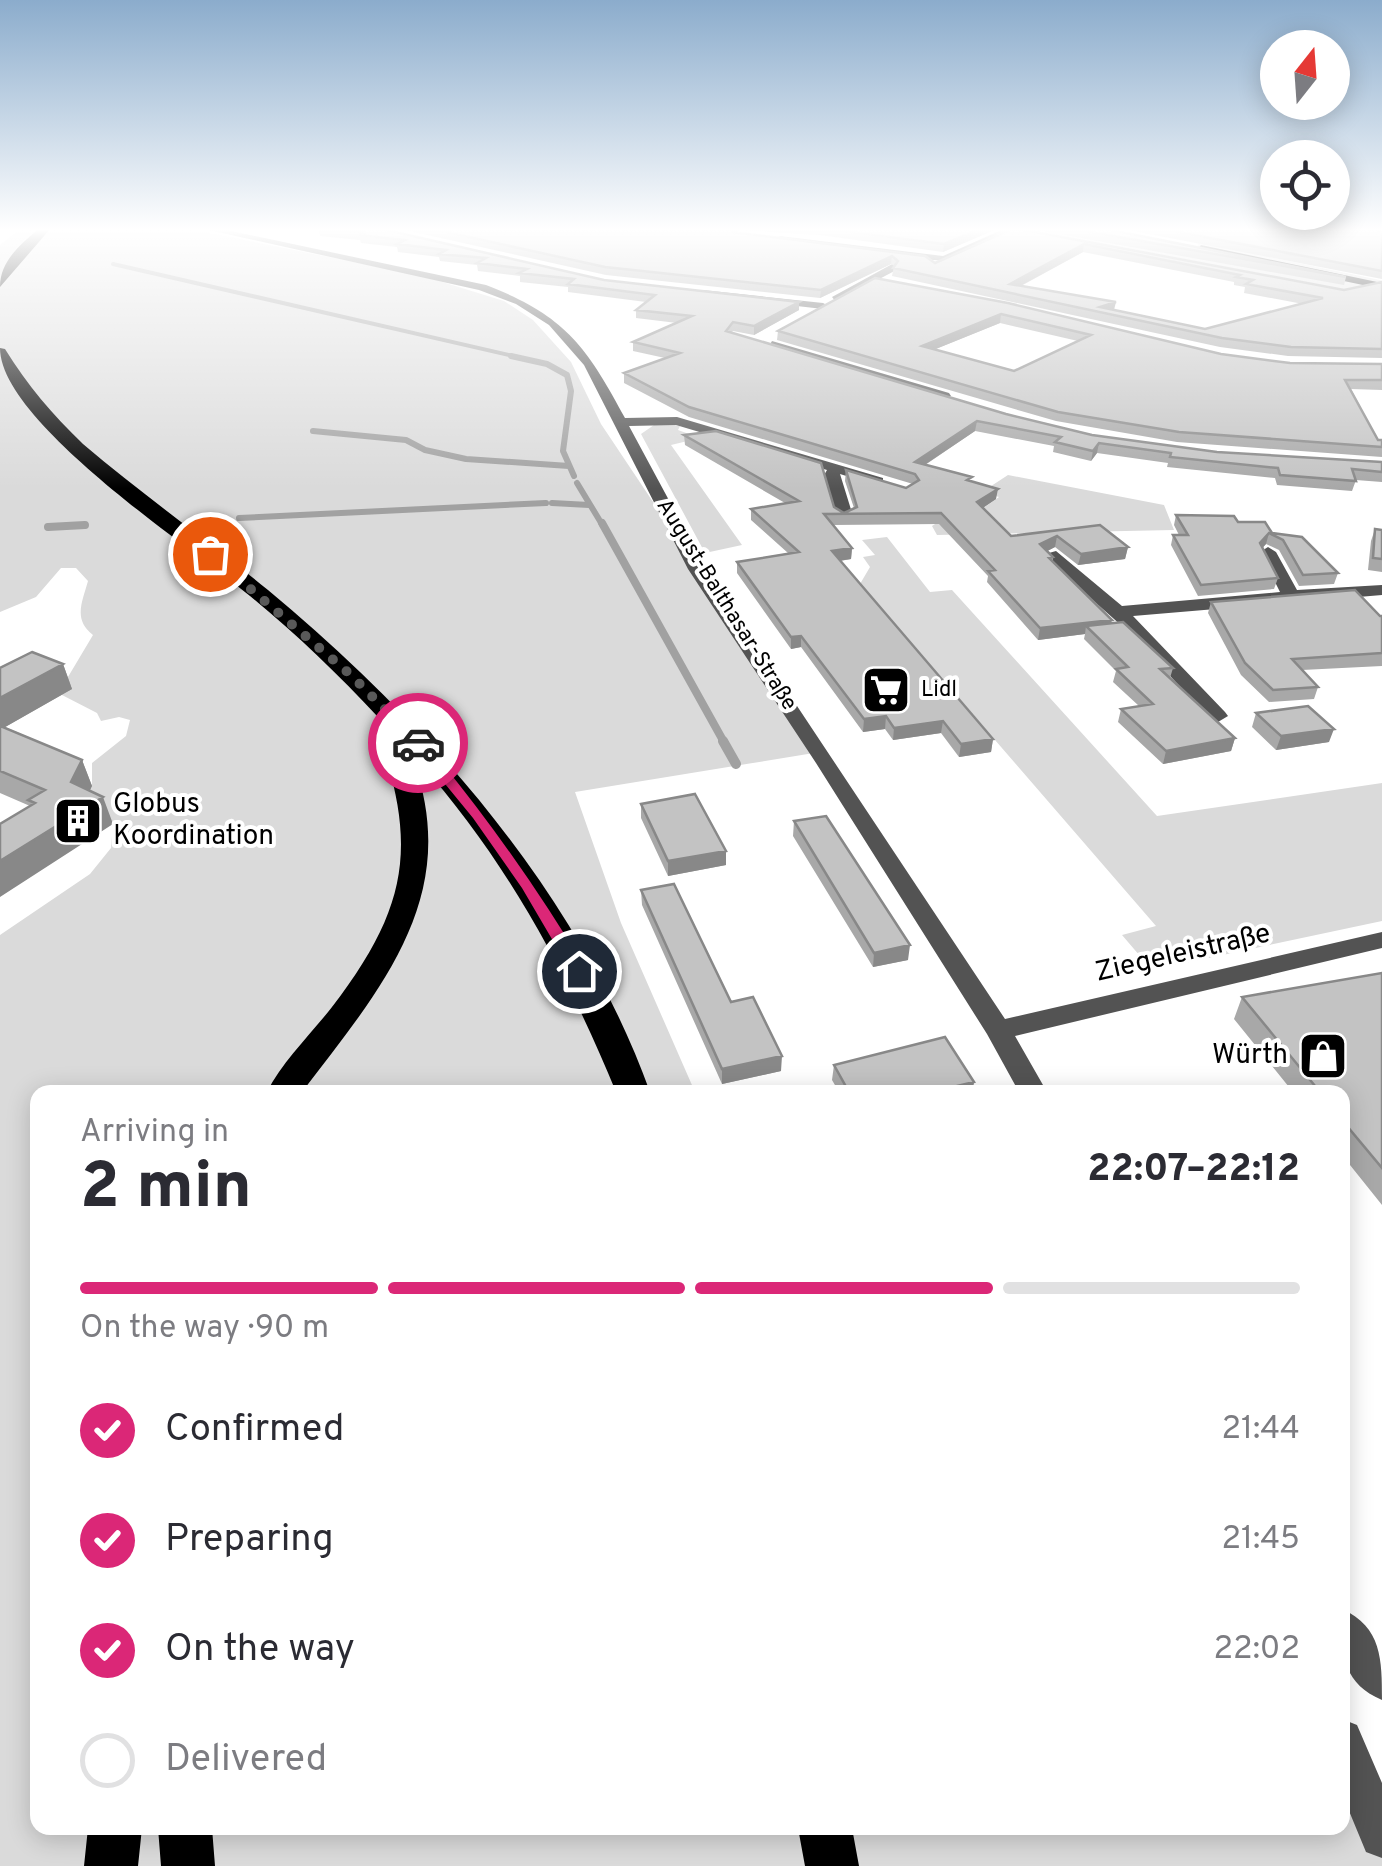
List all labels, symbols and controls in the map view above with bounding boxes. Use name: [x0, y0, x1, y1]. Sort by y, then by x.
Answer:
north arrow: [1260, 30, 1350, 120]
map controls: [1260, 30, 1350, 230]
button: locate: [1260, 140, 1350, 230]
street label: August-Balthasar-Straße: [650, 494, 802, 716]
pin: [168, 512, 253, 597]
icon: bag: [183, 527, 238, 582]
supermarket icon: Lidl: [860, 664, 912, 716]
place label: Lidl: [921, 677, 957, 704]
courier: [368, 693, 468, 793]
icon: car: [391, 716, 446, 771]
place label: Globus Koordination: [113, 787, 274, 855]
building icon: Globus Koordination: [52, 795, 104, 847]
street label: Ziegeleistraße: [1092, 916, 1274, 992]
pin: [537, 929, 622, 1014]
icon: home: [552, 944, 607, 999]
shop icon: Würth: [1297, 1030, 1349, 1082]
place label: Würth: [1212, 1038, 1288, 1074]
text: Arriving in: [80, 1113, 229, 1153]
text: 22:07–22:12: [1087, 1146, 1300, 1195]
text: 2 min: [80, 1149, 252, 1231]
text: On the way · 90 m: [80, 1309, 329, 1349]
icon: check: [80, 1403, 135, 1458]
text: Confirmed: [165, 1406, 344, 1455]
text: 21:44: [1222, 1410, 1300, 1450]
icon: check: [80, 1513, 135, 1568]
text: Preparing: [165, 1516, 334, 1565]
text: 21:45: [1222, 1520, 1300, 1560]
icon: check: [80, 1623, 135, 1678]
text: On the way: [165, 1626, 355, 1675]
text: 22:02: [1214, 1630, 1300, 1670]
text: Delivered: [165, 1736, 327, 1785]

